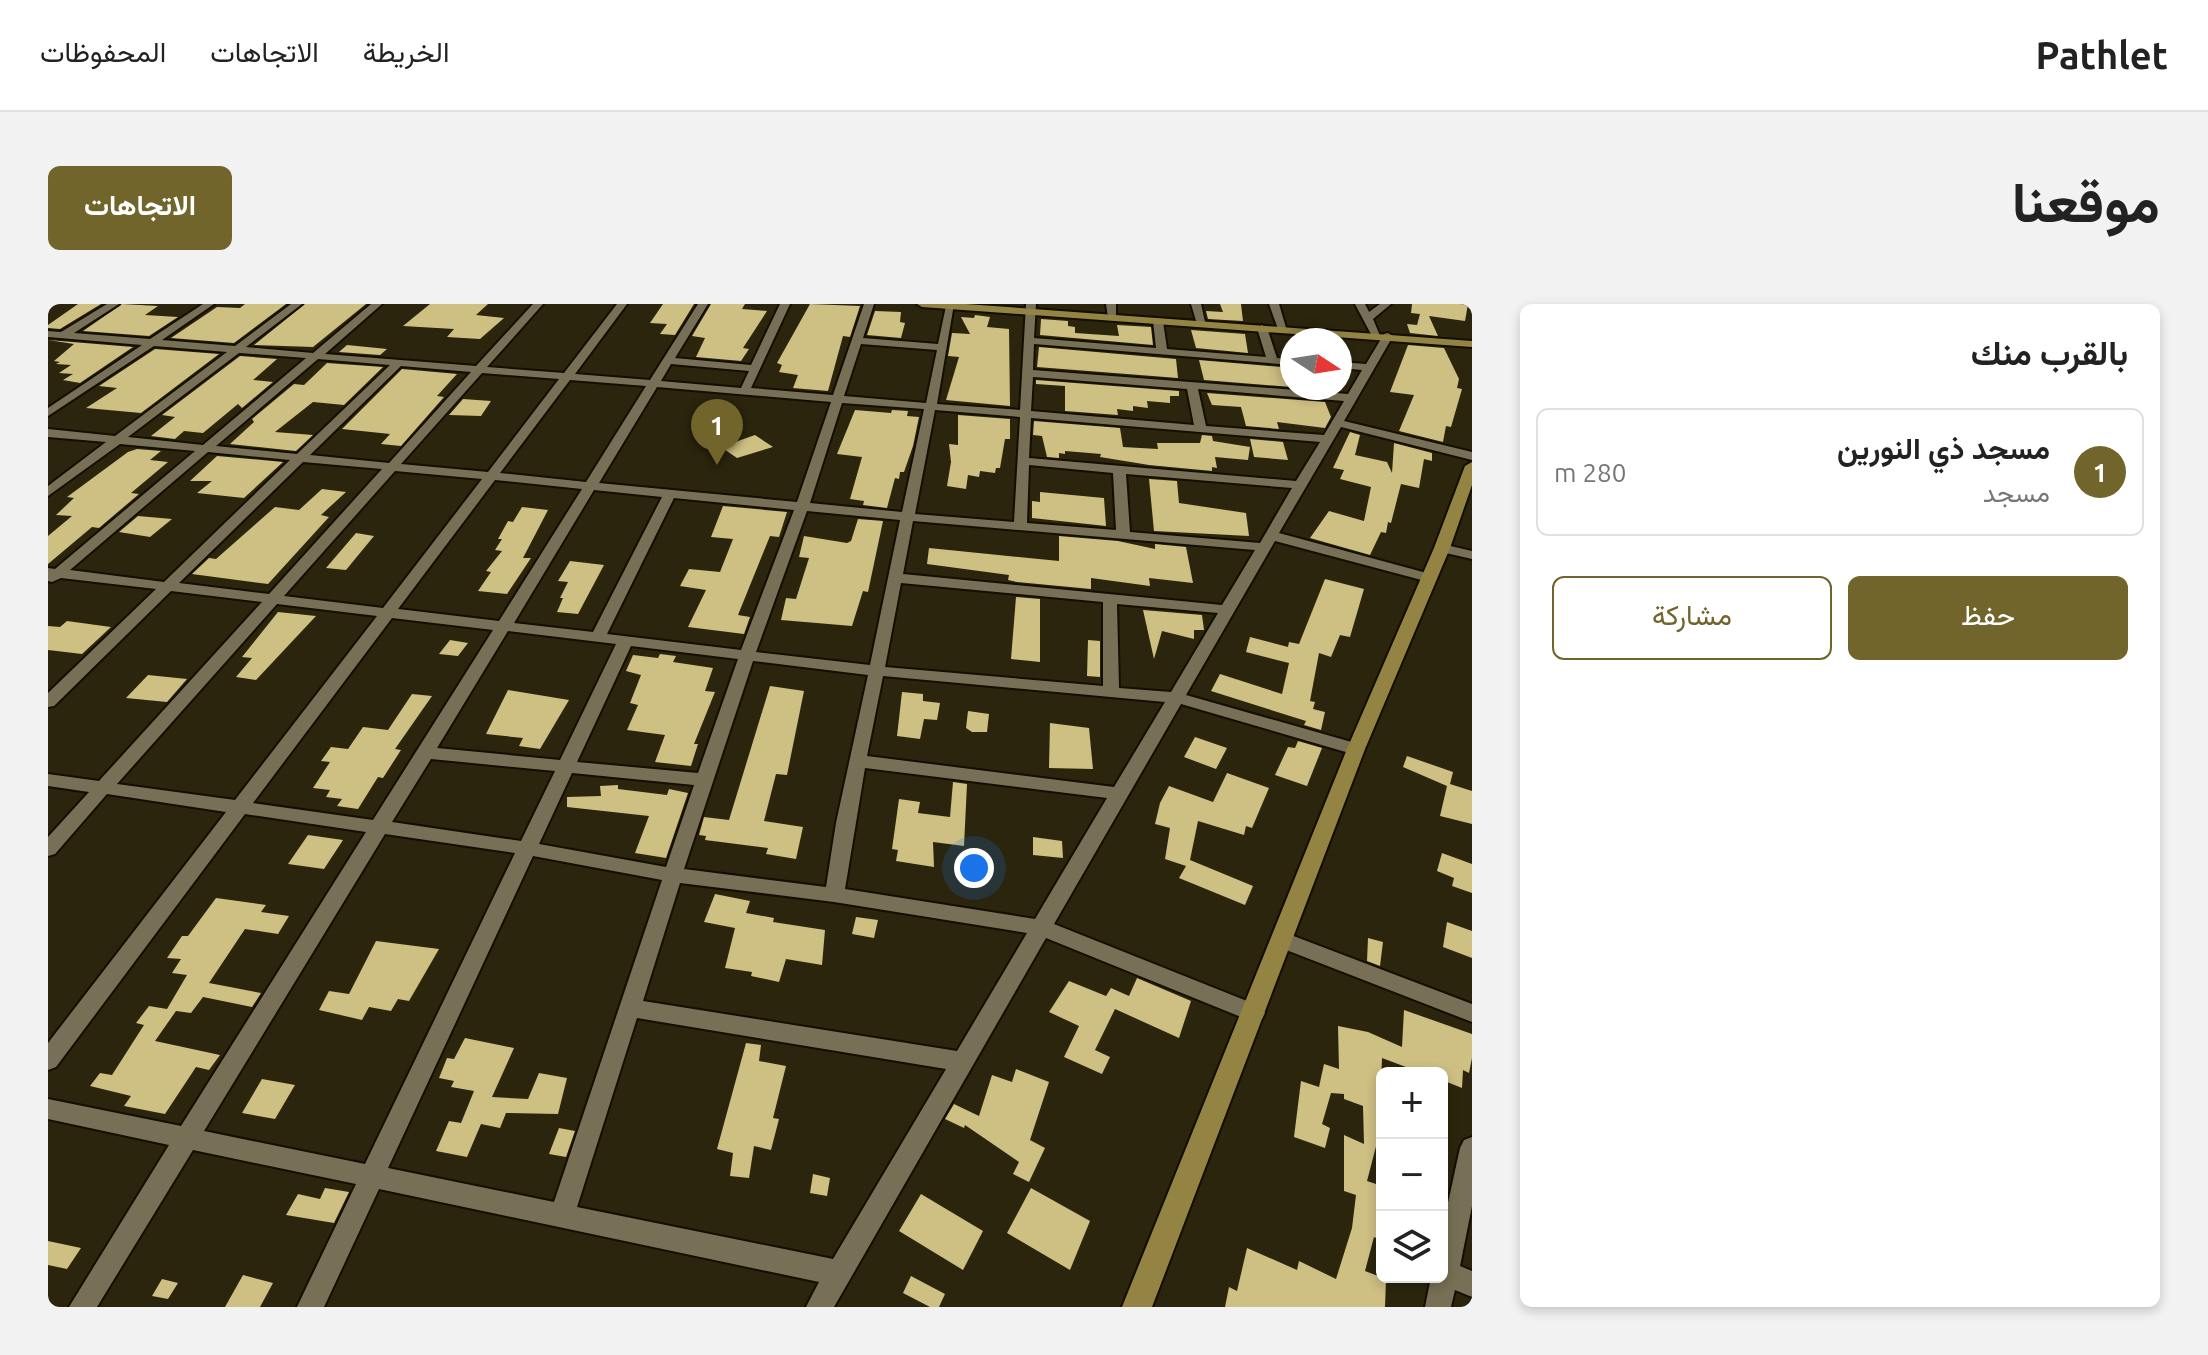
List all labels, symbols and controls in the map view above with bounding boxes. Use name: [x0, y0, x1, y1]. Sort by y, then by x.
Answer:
text: Pathlet: [2036, 34, 2168, 76]
text: المحفوظات: [40, 36, 166, 67]
text: الاتجاهات: [210, 36, 319, 67]
text: الخريطة: [363, 36, 449, 67]
button: الاتجاهات: [48, 166, 232, 250]
text: موقعنا: [2012, 170, 2160, 233]
north arrow: [1280, 328, 1352, 400]
text: بالقرب منك: [1971, 333, 2128, 371]
pin: 1: [691, 399, 743, 465]
text: مسجد ذي النورين: [1837, 431, 2050, 465]
text: 280 m: [1554, 458, 1626, 487]
text: 1: [2093, 458, 2107, 487]
text: مسجد: [1983, 478, 2050, 507]
button: مشاركة: [1552, 576, 1832, 660]
button: حفظ: [1848, 576, 2128, 660]
your location: [954, 848, 994, 888]
map controls: [1376, 1067, 1448, 1283]
button: +: [1376, 1067, 1448, 1139]
button: −: [1376, 1139, 1448, 1211]
button: layers: [1376, 1211, 1448, 1283]

